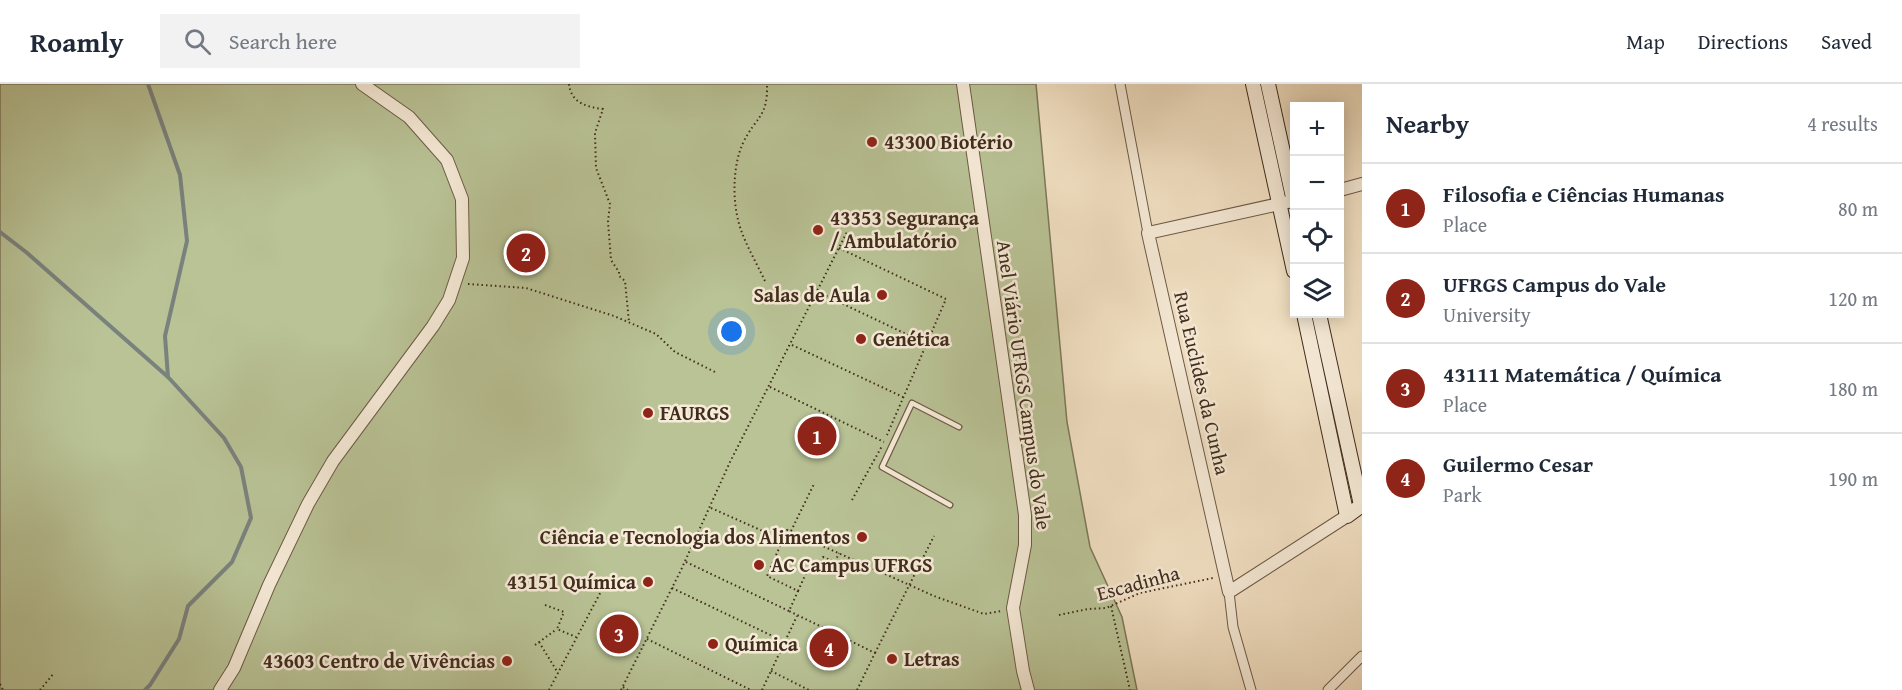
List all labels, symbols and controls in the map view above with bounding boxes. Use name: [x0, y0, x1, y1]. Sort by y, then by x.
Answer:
search box: [160, 14, 580, 68]
text: Roamly: [30, 21, 124, 62]
icon: search: [181, 25, 214, 58]
text: Search here: [229, 25, 337, 57]
text: Map: [1626, 26, 1665, 57]
text: Directions: [1698, 26, 1788, 57]
text: Saved: [1821, 26, 1872, 57]
map controls: [1290, 102, 1344, 318]
button: +: [1290, 102, 1344, 156]
text: Nearby: [1386, 104, 1469, 143]
text: 4 results: [1807, 109, 1878, 138]
place label: 43300 Biotério: [884, 127, 1013, 156]
marker: 43300 Biotério: [865, 135, 879, 149]
button: −: [1290, 156, 1344, 210]
text: Filosofia e Ciências Humanas: [1443, 178, 1725, 210]
text: 1: [1400, 194, 1411, 223]
text: 80 m: [1838, 194, 1878, 223]
place label: 43353 Segurança / Ambulatório: [830, 203, 980, 255]
button: locate: [1290, 210, 1344, 264]
text: Place: [1443, 210, 1487, 239]
marker: 43353 Segurança / Ambulatório: [811, 223, 825, 237]
pin: 2: [506, 230, 546, 276]
street label: Anel Viário UFRGS Campus do Vale: [990, 238, 1059, 532]
button: layers: [1290, 264, 1344, 318]
text: UFRGS Campus do Vale: [1443, 268, 1666, 300]
place label: Salas de Aula: [753, 280, 871, 309]
text: 2: [1400, 284, 1411, 313]
text: 120 m: [1828, 284, 1878, 313]
marker: Salas de Aula: [875, 288, 889, 302]
street label: Rua Euclides da Cunha: [1167, 288, 1238, 478]
text: University: [1443, 300, 1531, 329]
your location: [717, 317, 746, 346]
place label: Genética: [873, 324, 951, 353]
marker: Genética: [854, 332, 868, 346]
text: 43111 Matemática / Química: [1443, 358, 1721, 390]
text: 3: [1400, 374, 1411, 403]
text: 180 m: [1828, 374, 1878, 403]
text: Place: [1443, 390, 1487, 419]
place label: FAURGS: [660, 398, 729, 427]
marker: FAURGS: [641, 406, 655, 420]
pin: 1: [798, 414, 836, 458]
text: Guilermo Cesar: [1443, 448, 1593, 480]
text: 4: [1400, 464, 1411, 493]
text: 190 m: [1828, 464, 1878, 493]
text: Park: [1443, 480, 1482, 509]
place label: Ciência e Tecnologia dos Alimentos: [540, 522, 850, 551]
marker: Ciência e Tecnologia dos Alimentos: [855, 530, 869, 544]
place label: AC Campus UFRGS: [771, 550, 933, 579]
street label: Escadinha: [1093, 557, 1183, 607]
marker: AC Campus UFRGS: [752, 558, 766, 572]
place label: 43151 Química: [507, 567, 637, 596]
marker: 43151 Química: [641, 575, 655, 589]
pin: 3: [600, 612, 638, 656]
pin: 4: [810, 626, 848, 670]
place label: Química: [725, 629, 799, 658]
marker: Química: [706, 637, 720, 651]
place label: Letras: [904, 644, 960, 673]
place label: 43603 Centro de Vivências: [263, 646, 495, 675]
marker: Letras: [885, 652, 899, 666]
marker: 43603 Centro de Vivências: [500, 654, 514, 668]

